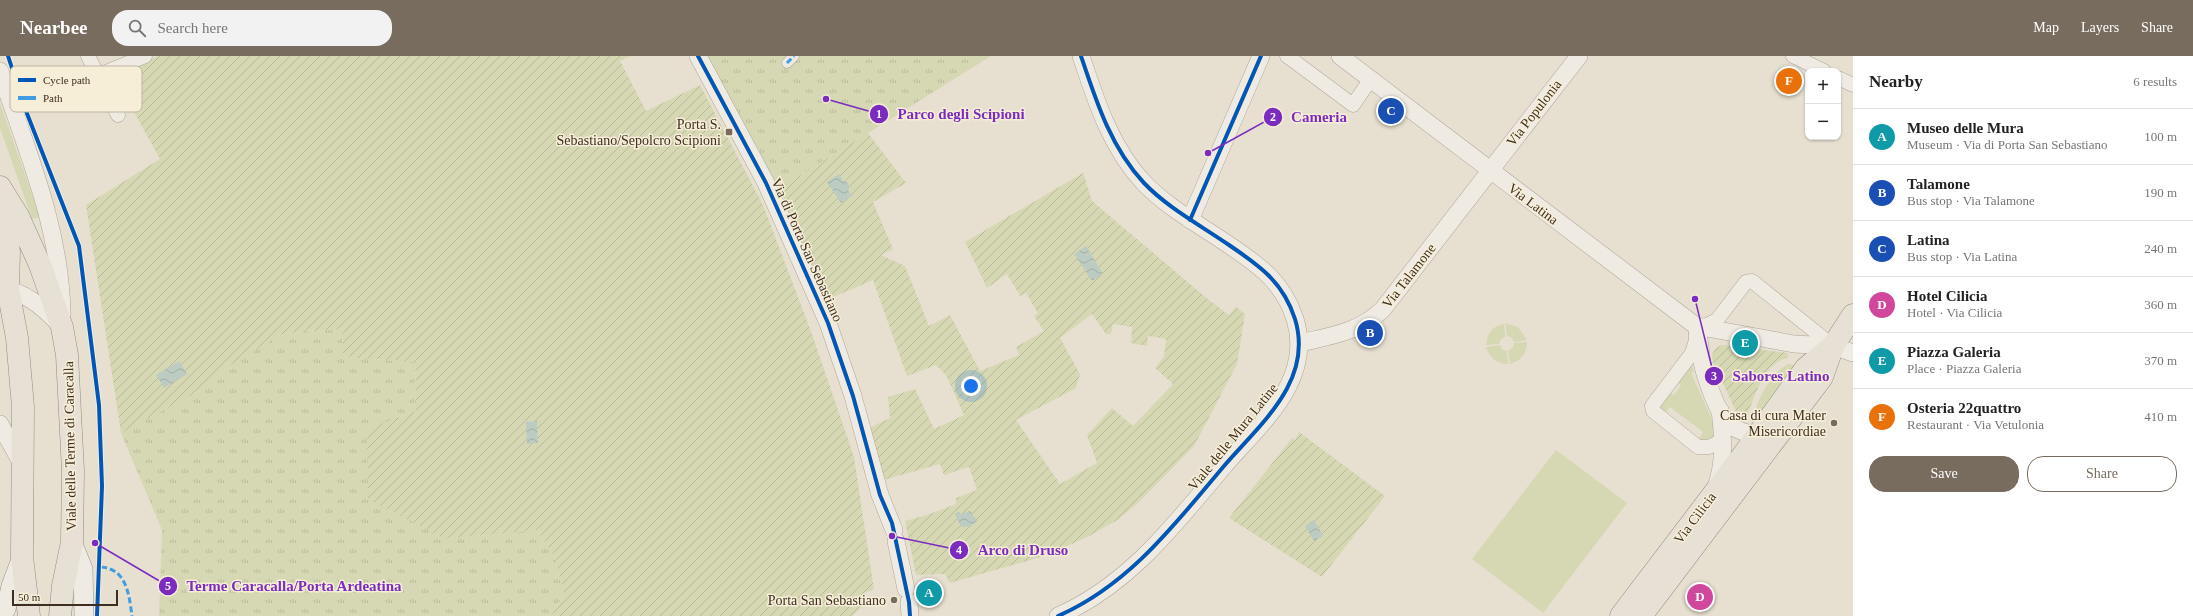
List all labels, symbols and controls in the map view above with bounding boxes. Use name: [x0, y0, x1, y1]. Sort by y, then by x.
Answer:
search box: [112, 10, 392, 46]
text: Nearbee: [20, 17, 88, 38]
icon: search: [126, 17, 148, 39]
text: Search here: [158, 20, 228, 36]
text: Map: [2033, 20, 2059, 35]
text: Layers: [2081, 20, 2119, 35]
text: Share: [2141, 20, 2173, 35]
legend: [10, 66, 142, 112]
pin: F: [1776, 66, 1802, 96]
map controls: [1805, 68, 1841, 140]
button: +: [1805, 68, 1841, 104]
text: Nearby: [1869, 72, 1923, 91]
text: Cycle path: [43, 74, 91, 86]
text: 6 results: [2133, 74, 2177, 89]
street label: Via Populonia: [1504, 76, 1565, 149]
text: Path: [43, 92, 63, 104]
pin: C: [1378, 96, 1404, 126]
callout: Parco degli Scipioni: [869, 101, 1032, 128]
callout: Cameria: [1263, 104, 1355, 131]
button: −: [1805, 104, 1841, 140]
text: Parco degli Scipioni: [897, 106, 1025, 122]
text: 1: [876, 107, 882, 121]
text: Cameria: [1291, 109, 1347, 125]
text: 2: [1270, 110, 1276, 124]
place label: Porta S. Sebastiano/Sepolcro Scipioni: [557, 117, 721, 148]
text: Museo delle Mura: [1907, 120, 2024, 136]
marker: Porta S. Sebastiano/Sepolcro Scipioni: [724, 127, 734, 137]
text: A: [1877, 129, 1887, 144]
text: 100 m: [2144, 129, 2177, 144]
text: Museum · Via di Porta San Sebastiano: [1907, 137, 2107, 152]
street label: Via di Porta San Sebastiano: [769, 176, 845, 324]
text: Talamone: [1907, 176, 1970, 192]
street label: Via Latina: [1505, 180, 1562, 228]
text: B: [1878, 185, 1886, 200]
text: 190 m: [2144, 185, 2177, 200]
text: Bus stop · Via Talamone: [1907, 193, 2035, 208]
text: Latina: [1907, 232, 1950, 248]
street label: Via Talamone: [1379, 241, 1439, 311]
text: C: [1877, 241, 1887, 256]
text: 240 m: [2144, 241, 2177, 256]
text: Bus stop · Via Latina: [1907, 249, 2017, 264]
text: Hotel Cilicia: [1907, 288, 1987, 304]
text: D: [1877, 297, 1887, 312]
text: 360 m: [2144, 297, 2177, 312]
text: Hotel · Via Cilicia: [1907, 305, 2002, 320]
pin: B: [1357, 318, 1383, 348]
pin: E: [1732, 328, 1758, 358]
text: Piazza Galeria: [1907, 344, 2001, 360]
text: E: [1878, 353, 1886, 368]
text: 370 m: [2144, 353, 2177, 368]
street label: Viale delle Terme di Caracalla: [61, 360, 79, 531]
text: Place · Piazza Galeria: [1907, 361, 2021, 376]
callout: Sabores Latino: [1704, 362, 1837, 389]
text: Sabores Latino: [1733, 368, 1829, 384]
text: 3: [1711, 369, 1717, 383]
your location: [961, 376, 981, 396]
street label: Viale delle Mura Latine: [1185, 380, 1281, 494]
text: Osteria 22quattro: [1907, 400, 2021, 416]
place label: Casa di cura Mater Misericordiae: [1720, 408, 1826, 439]
text: F: [1878, 409, 1886, 424]
text: 410 m: [2144, 409, 2177, 424]
text: Restaurant · Via Vetulonia: [1907, 417, 2044, 432]
marker: Casa di cura Mater Misericordiae: [1829, 418, 1839, 428]
button: Save: [1869, 456, 2019, 492]
button: Share: [2027, 456, 2177, 492]
street label: Via Cilicia: [1671, 489, 1720, 547]
callout: Arco di Druso: [949, 536, 1076, 563]
text: Arco di Druso: [978, 542, 1068, 558]
text: 4: [956, 543, 962, 557]
callout: Terme Caracalla/Porta Ardeatina: [158, 572, 410, 599]
text: Terme Caracalla/Porta Ardeatina: [186, 578, 402, 594]
pin: A: [916, 578, 942, 608]
text: 5: [165, 579, 171, 593]
pin: D: [1687, 582, 1713, 612]
scale bar: [12, 588, 118, 607]
text: 50 m: [18, 591, 40, 603]
place label: Porta San Sebastiano: [768, 593, 886, 608]
marker: Porta San Sebastiano: [889, 595, 899, 605]

